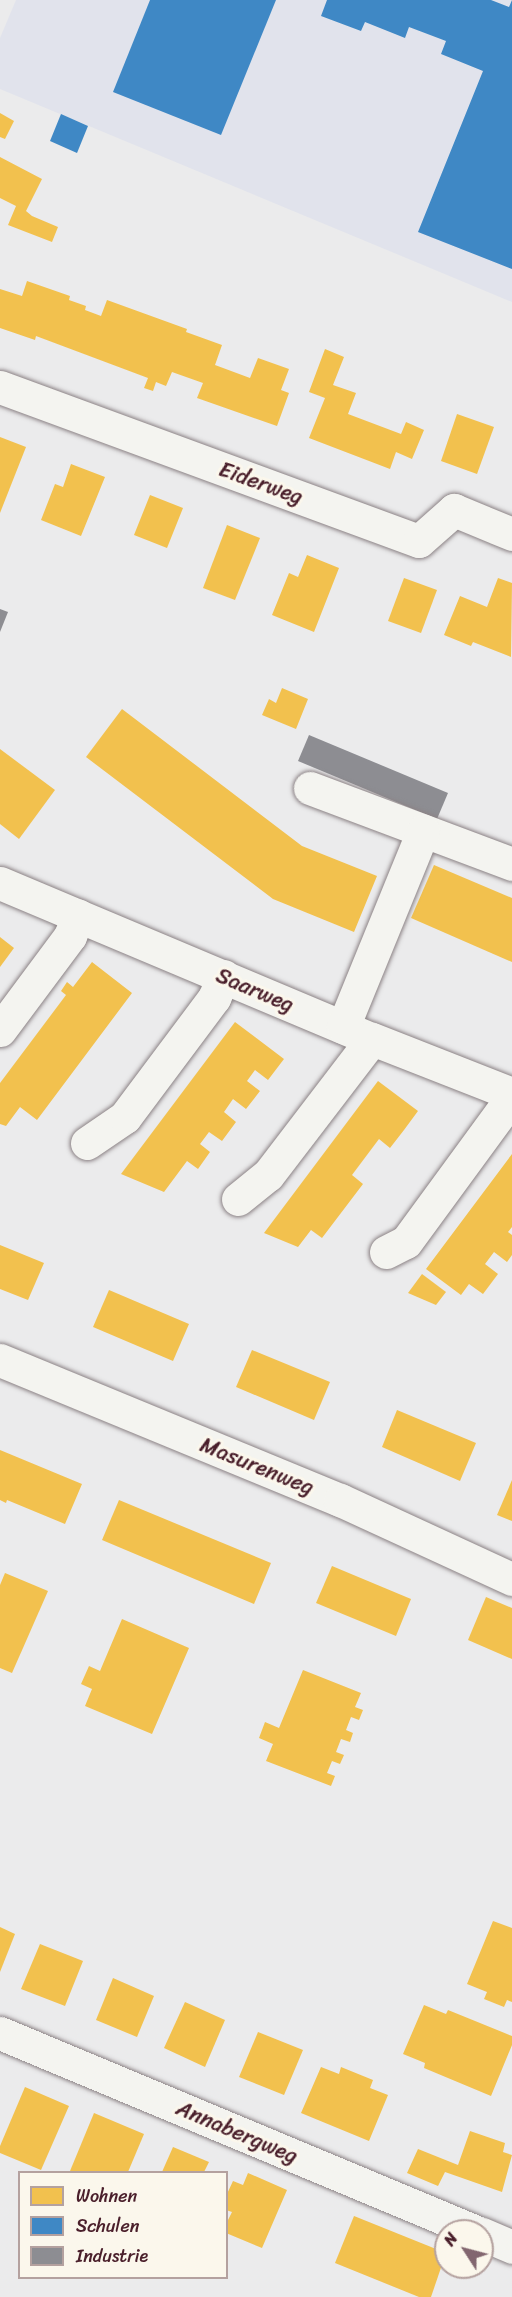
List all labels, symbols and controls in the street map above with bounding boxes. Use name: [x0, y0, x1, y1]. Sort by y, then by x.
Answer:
street label: Eiderweg: [216, 456, 306, 510]
street label: Saarweg: [212, 962, 298, 1018]
street label: Masurenweg: [196, 1431, 318, 1501]
street label: Annabergweg: [172, 2095, 302, 2169]
legend: [18, 2171, 228, 2279]
text: Wohnen: [76, 2180, 137, 2212]
text: Schulen: [76, 2210, 139, 2242]
north arrow: [434, 2219, 494, 2279]
text: N: [436, 2226, 466, 2252]
text: Industrie: [76, 2240, 148, 2272]

